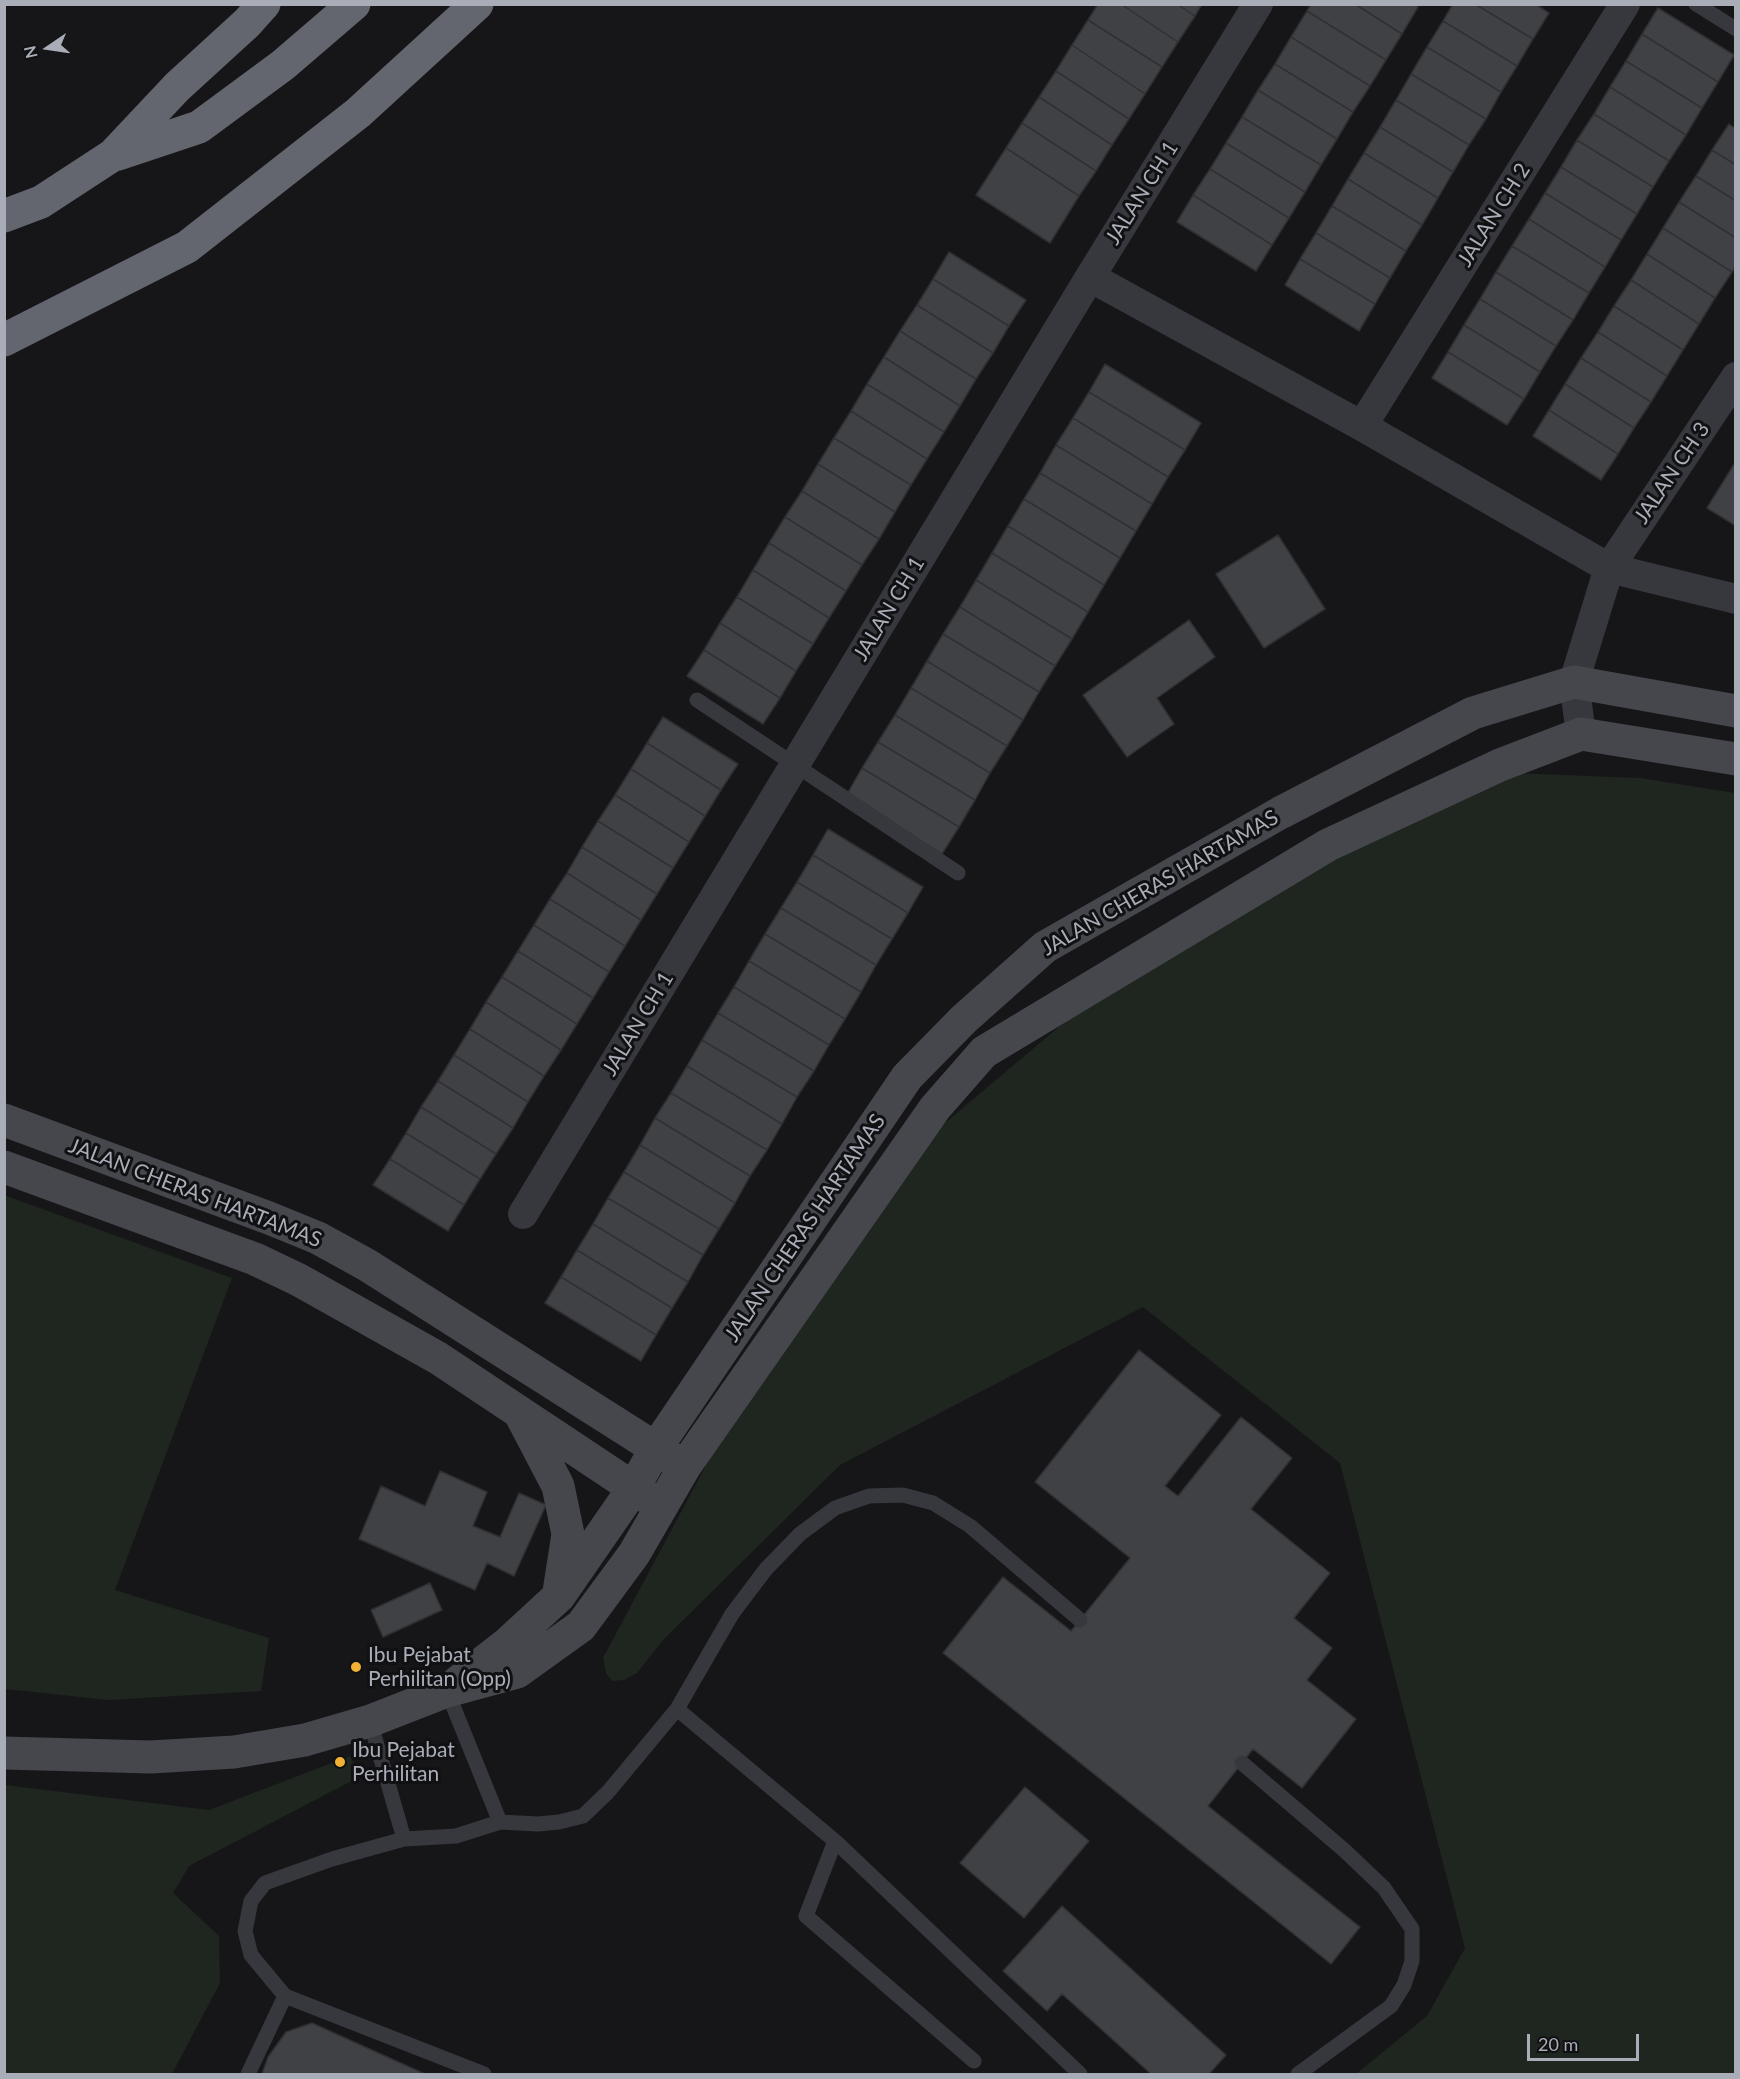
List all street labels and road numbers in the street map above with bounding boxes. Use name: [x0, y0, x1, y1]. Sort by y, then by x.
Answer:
street label: JALAN CH 1: [1100, 137, 1184, 249]
street label: JALAN CH 2: [1452, 159, 1536, 271]
street label: JALAN CH 3: [1629, 417, 1715, 529]
street label: JALAN CH 1: [848, 552, 930, 666]
street label: JALAN CHERAS HARTAMAS: [1037, 805, 1283, 961]
street label: JALAN CH 1: [597, 967, 679, 1081]
street label: JALAN CHERAS HARTAMAS: [719, 1110, 891, 1346]
street label: JALAN CHERAS HARTAMAS: [65, 1133, 325, 1253]

